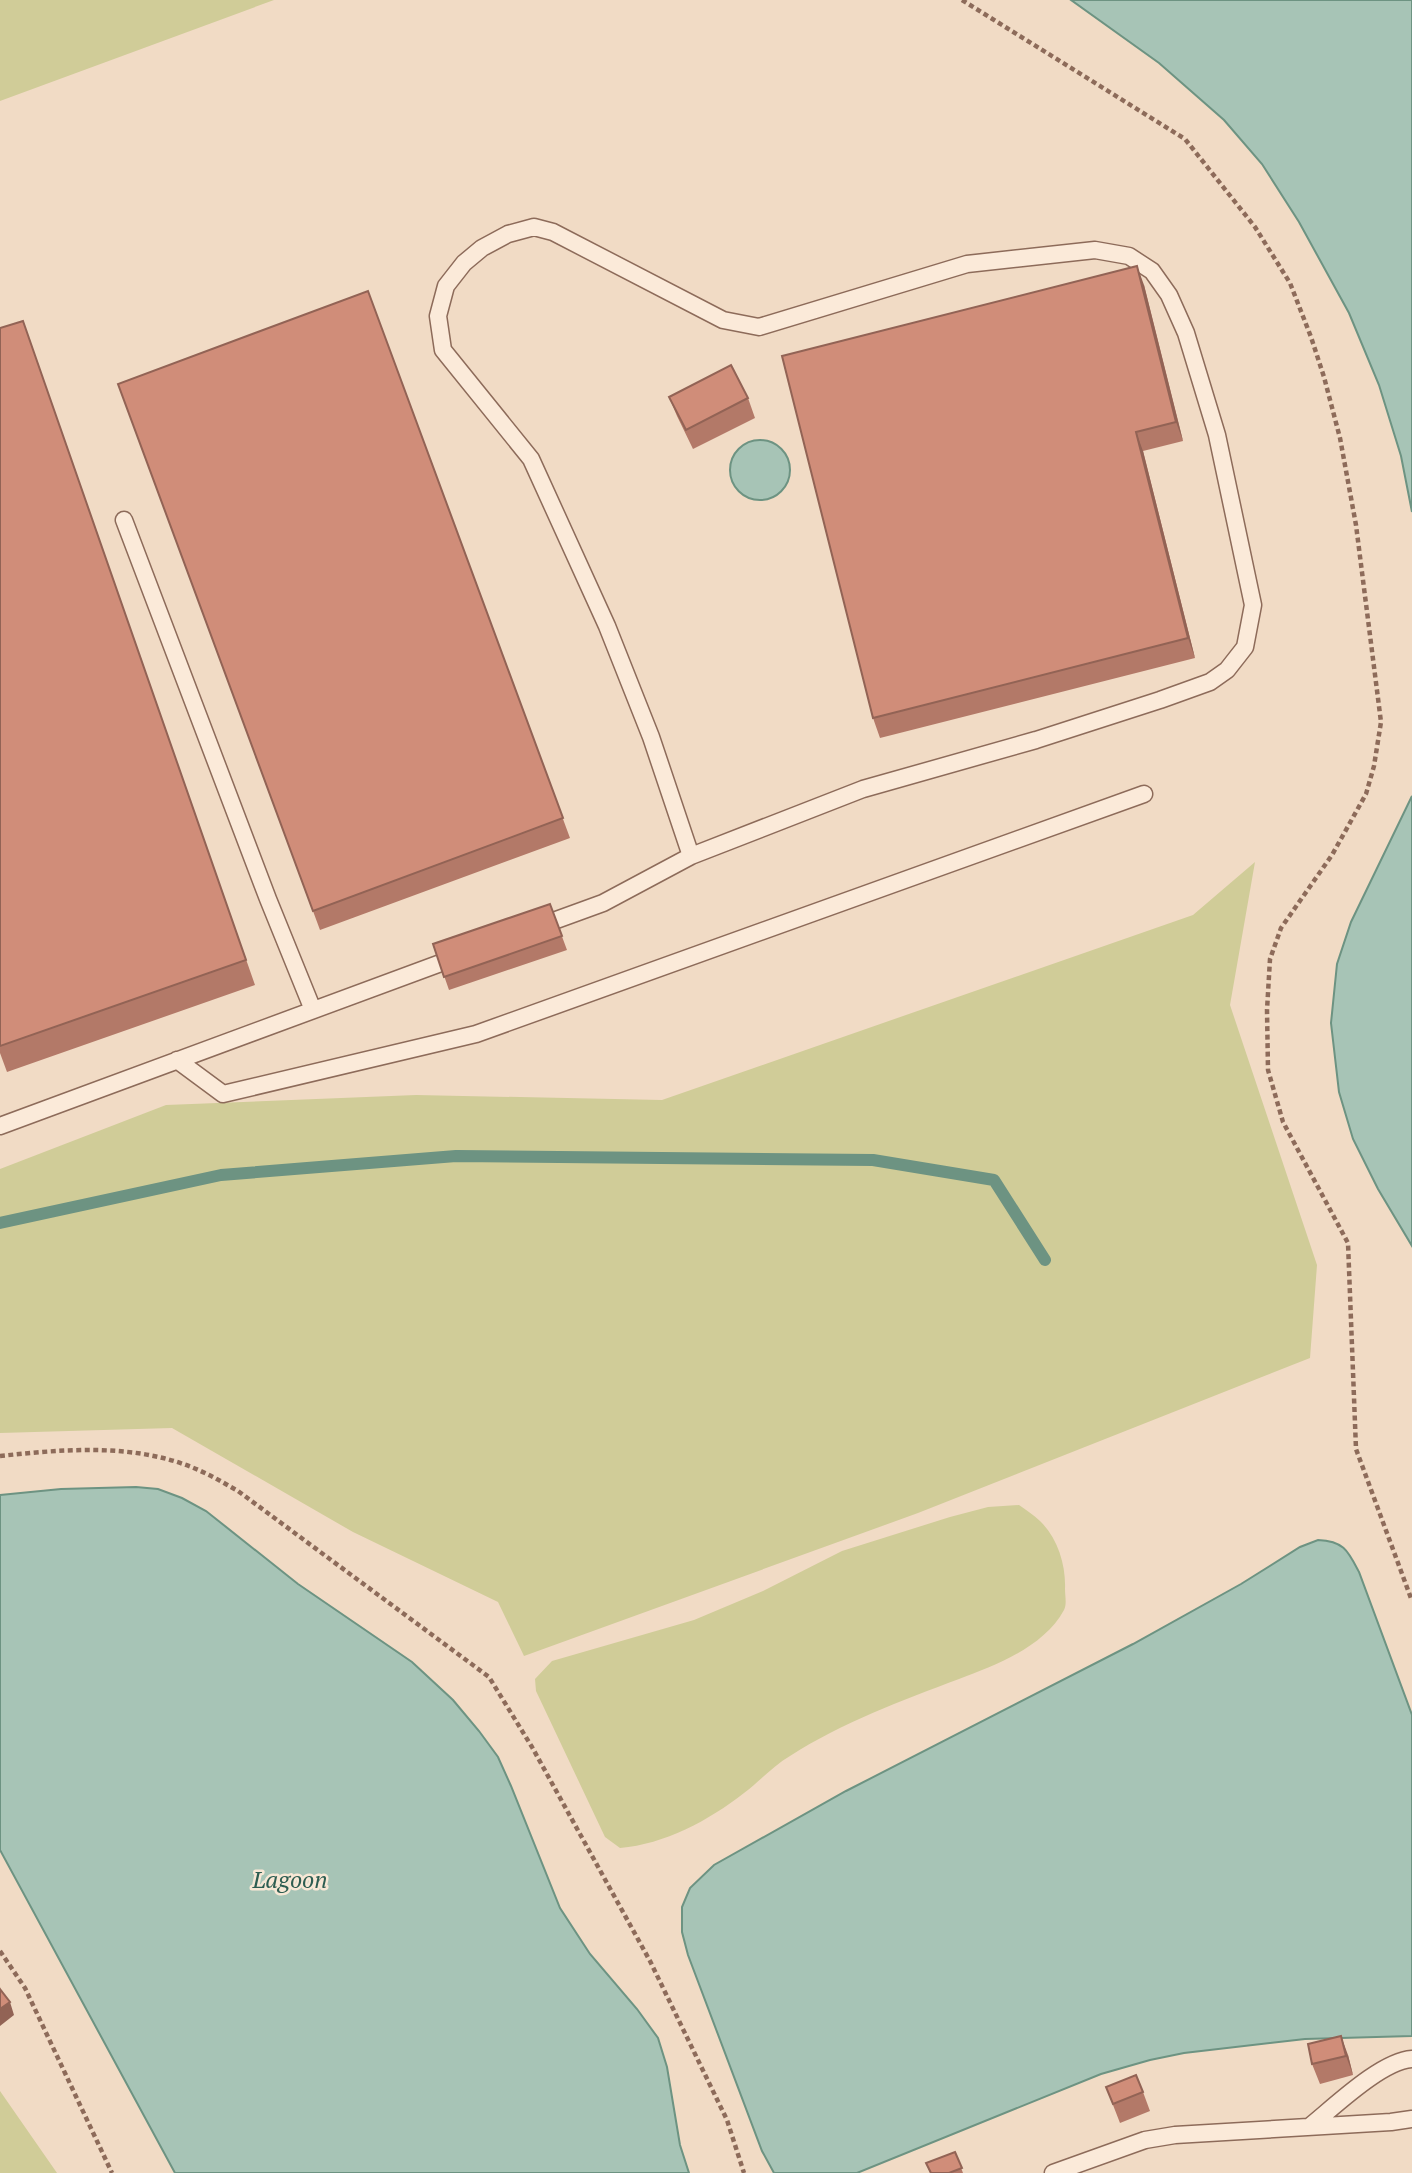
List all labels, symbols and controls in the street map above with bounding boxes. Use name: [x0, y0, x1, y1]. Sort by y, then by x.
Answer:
water label: Lagoon: [251, 1863, 328, 1895]

